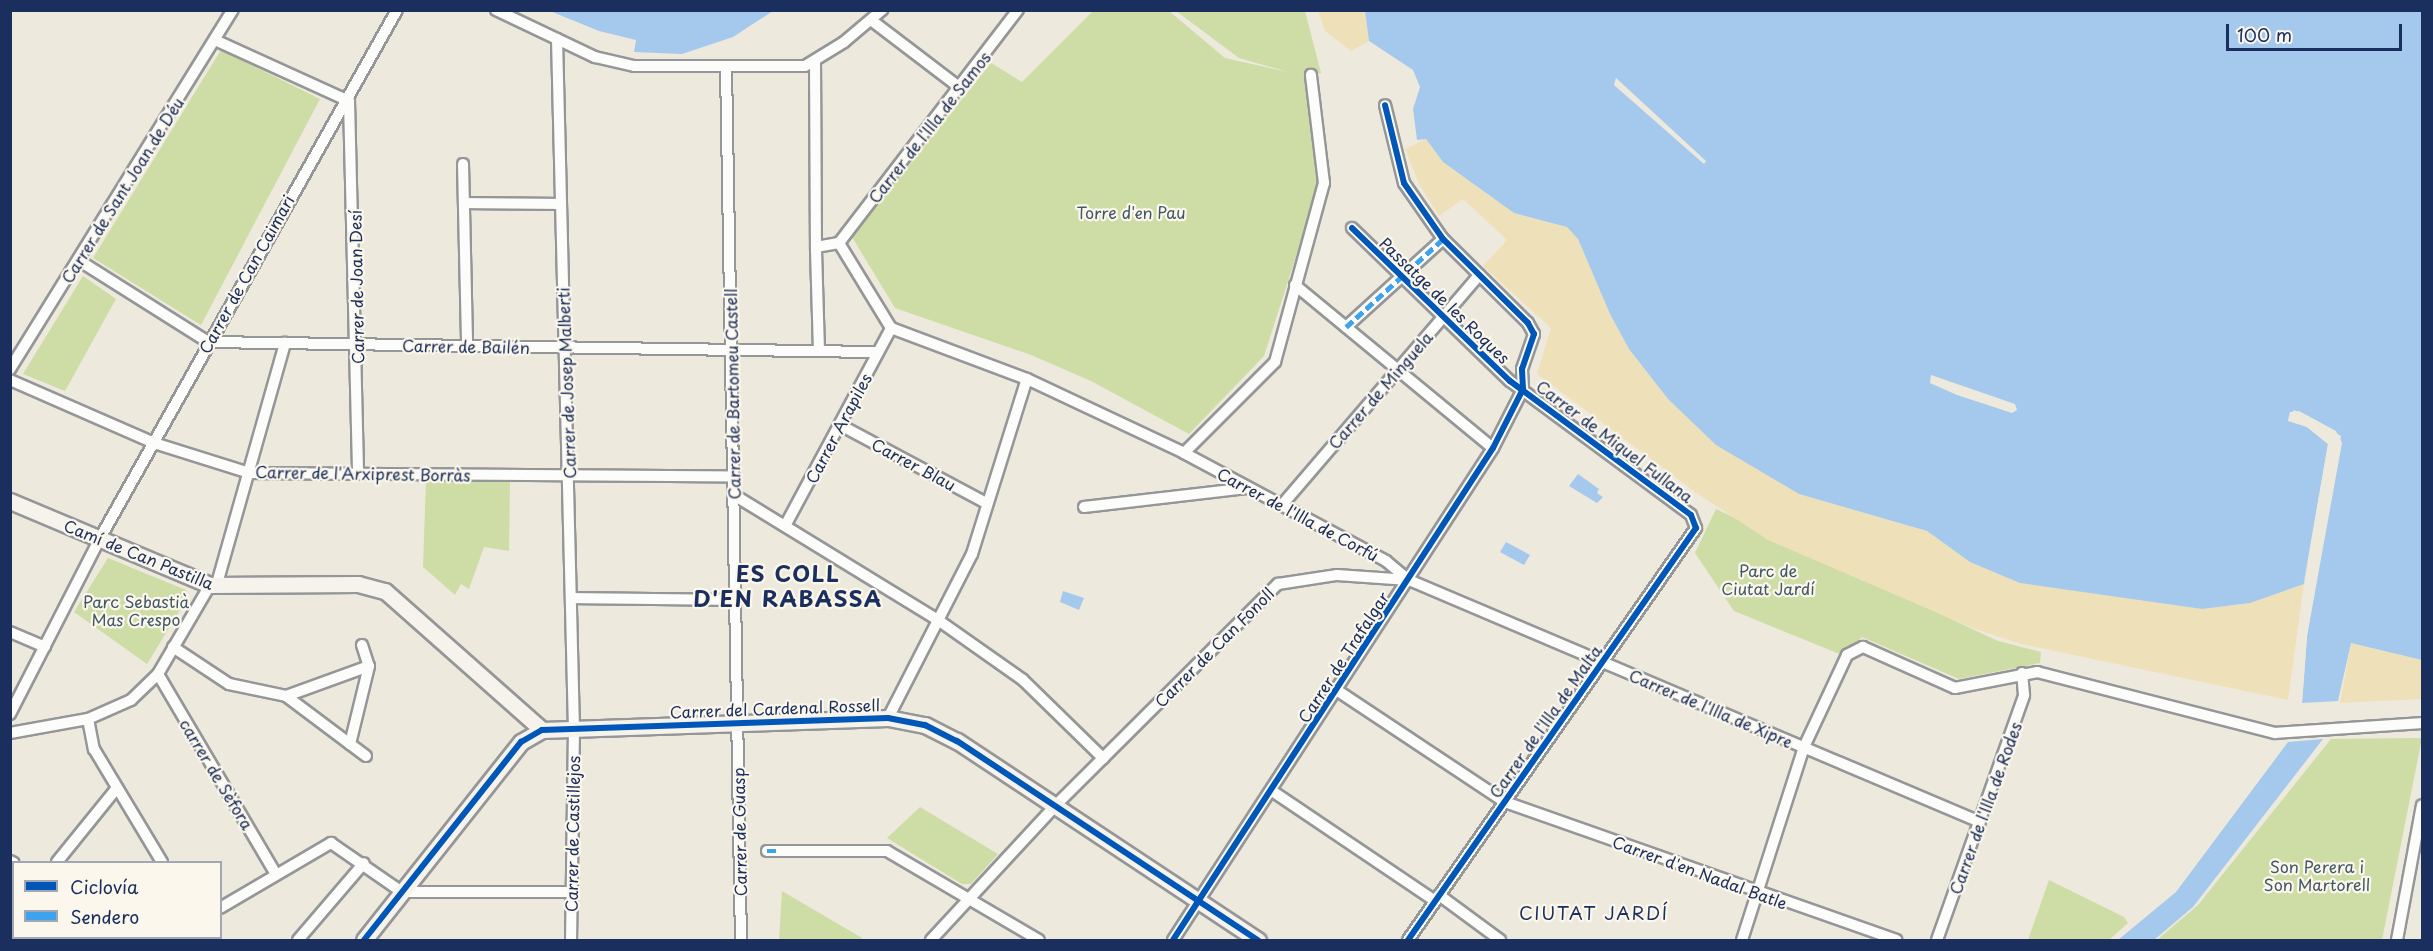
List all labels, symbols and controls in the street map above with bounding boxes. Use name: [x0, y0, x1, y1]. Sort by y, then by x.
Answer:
scale bar: [2229, 12, 2404, 50]
text: 100 m: [2237, 21, 2292, 48]
street label: Carrer de l'Illa de Samos: [863, 46, 995, 208]
street label: Carrer de Sant Joan de Déu: [57, 93, 187, 287]
street label: Carrer de Can Caimari: [194, 191, 298, 357]
park label: Torre d'en Pau: [1076, 202, 1186, 222]
street label: Carrer de Joan Desí: [345, 209, 367, 365]
street label: Passatge de les Roques: [1375, 232, 1515, 368]
street label: Carrer de Josep Malberti: [553, 286, 579, 480]
street label: Carrer de Bartomeu Castell: [721, 286, 743, 502]
street label: Carrer de Minguela: [1323, 327, 1437, 453]
street label: Carrer de Bailén: [402, 335, 530, 357]
street label: Carrer Arapiles: [801, 370, 875, 486]
street label: Carrer de Miquel Fullana: [1532, 375, 1698, 507]
street label: Carrer Blau: [869, 434, 959, 494]
street label: Carrer de l'Arxiprest Borràs: [254, 462, 472, 484]
street label: Carrer de l'Illa de Corfú: [1212, 462, 1384, 566]
street label: Camí de Can Pastilla: [60, 515, 218, 593]
district label: ES COLL D'EN RABASSA: [694, 559, 882, 610]
park label: Parc de Ciutat Jardí: [1721, 560, 1815, 598]
street label: Carrer de Can Fonoll: [1150, 583, 1278, 711]
street label: Carrer de Trafalgar: [1293, 588, 1393, 726]
park label: Parc Sebastià Mas Crespo: [83, 591, 189, 629]
street label: Carrer de l'Illa de Malta: [1484, 639, 1606, 803]
street label: Carrer de l'Illa de Xipre: [1625, 664, 1797, 752]
street label: Carrer del Cardenal Rossell: [670, 695, 880, 721]
street label: carrer de Sèfora: [176, 715, 258, 833]
street label: Carrer de l'Illa de Rodes: [1945, 718, 2025, 898]
street label: Carrer de Castillejos: [561, 755, 583, 913]
street label: Carrer de Guasp: [728, 767, 750, 897]
street label: Carrer d'en Nadal Batle: [1610, 831, 1790, 913]
park label: Son Perera i Son Martorell: [2264, 856, 2370, 894]
legend: [12, 861, 222, 939]
text: Ciclovía: [70, 873, 138, 900]
district label: CIUTAT JARDÍ: [1521, 902, 1667, 924]
text: Sendero: [70, 903, 139, 930]

